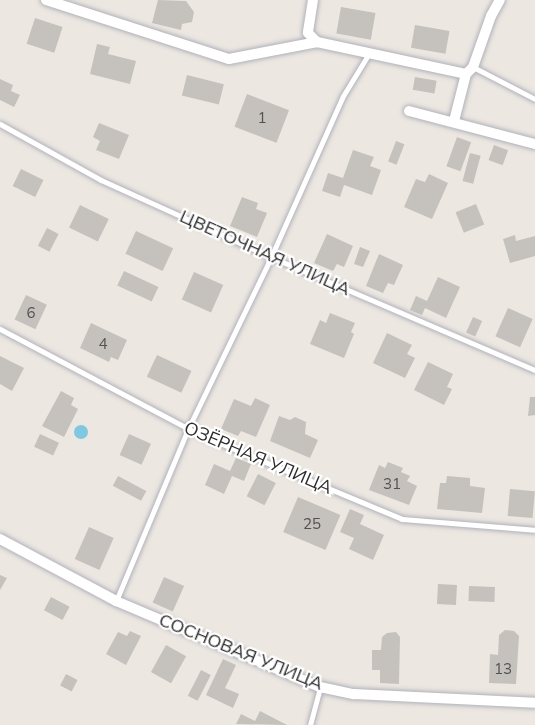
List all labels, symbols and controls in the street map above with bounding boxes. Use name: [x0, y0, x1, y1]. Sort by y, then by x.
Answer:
house number: 1: [258, 109, 266, 127]
street label: ЦВЕТОЧНАЯ УЛИЦА: [176, 206, 354, 300]
house number: 6: [27, 304, 35, 322]
house number: 4: [99, 335, 107, 353]
street label: ОЗЁРНАЯ УЛИЦА: [181, 417, 335, 499]
house number: 31: [383, 475, 401, 493]
house number: 25: [303, 515, 321, 533]
street label: СОСНОВАЯ УЛИЦА: [156, 609, 326, 695]
house number: 13: [494, 660, 512, 678]

